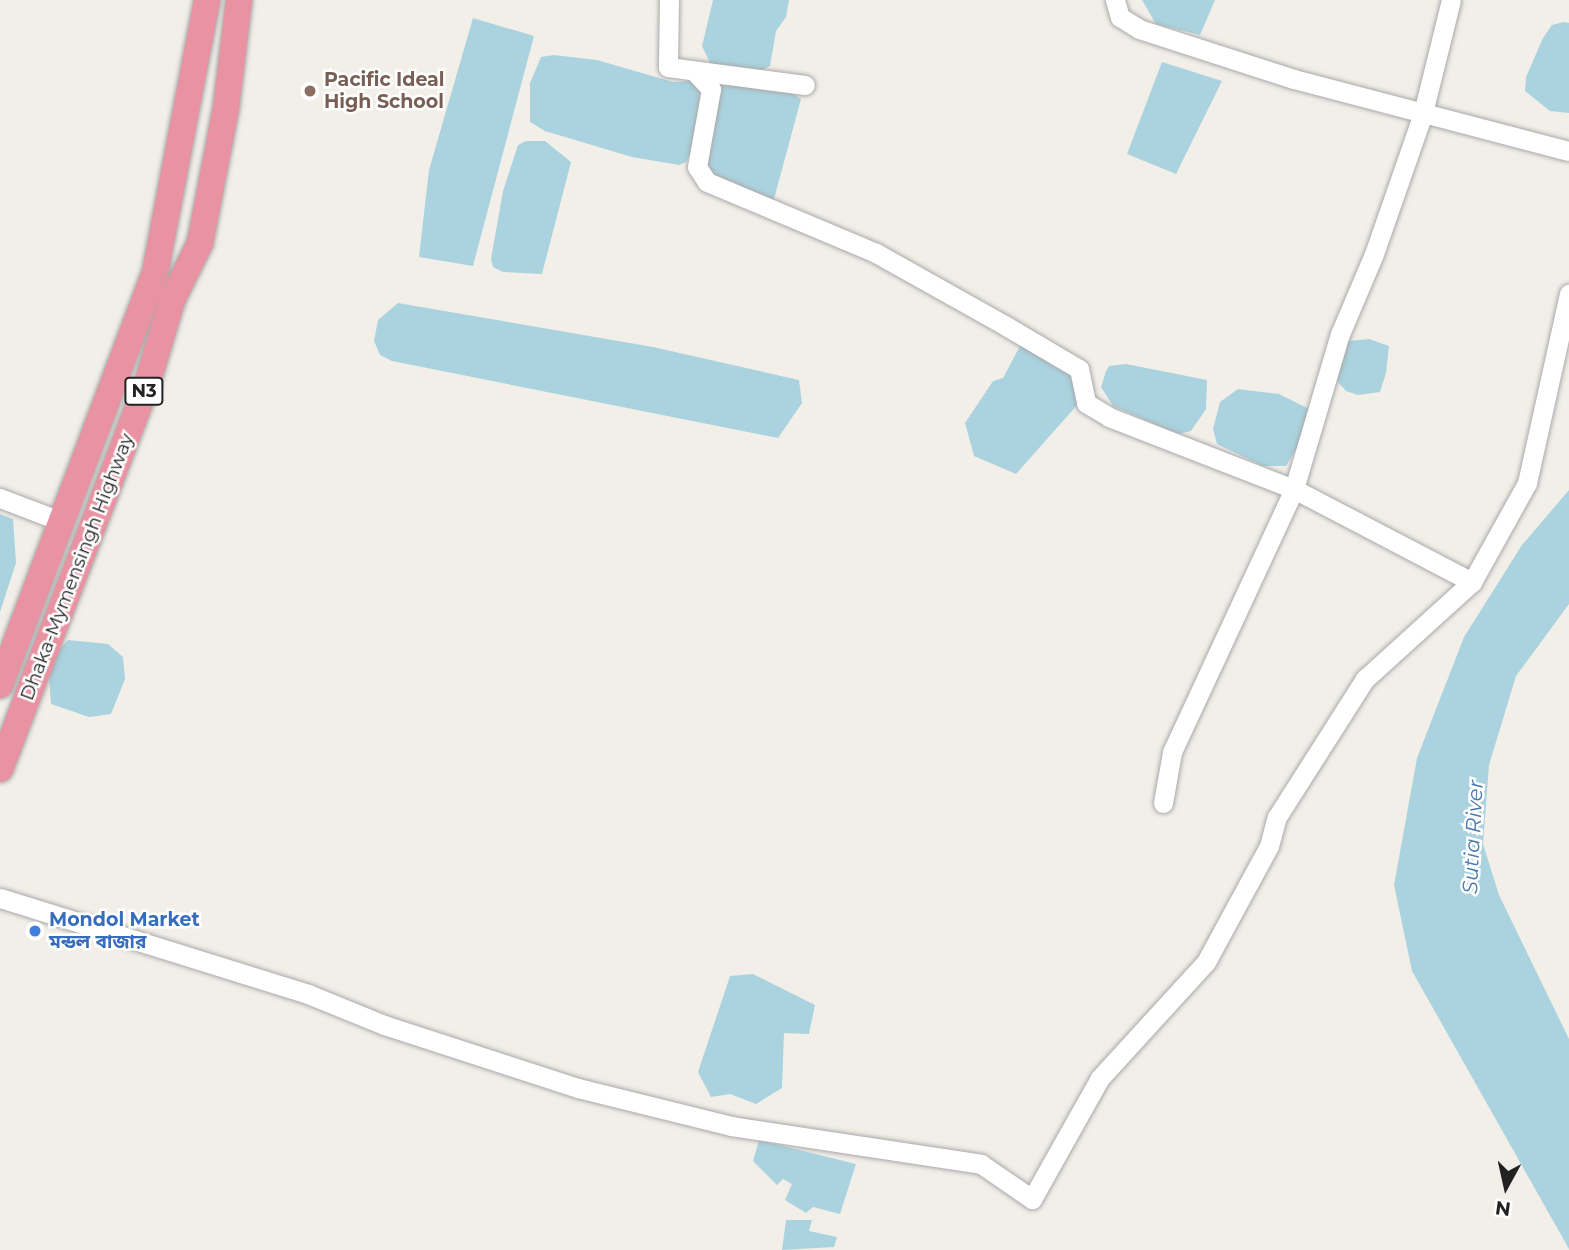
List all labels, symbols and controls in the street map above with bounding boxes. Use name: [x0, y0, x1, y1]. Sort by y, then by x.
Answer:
place label: Pacific Ideal High School: [324, 69, 445, 113]
marker: Pacific Ideal High School: [302, 83, 318, 99]
road number: N3: [123, 376, 165, 405]
street label: Dhaka-Mymensingh Highway: [15, 430, 139, 704]
water label: Sutia River: [1457, 779, 1489, 895]
place label: Mondol Market মন্ডল বাজার: [49, 909, 200, 953]
marker: Mondol Market মন্ডল বাজার: [27, 923, 43, 939]
north arrow: [1471, 1152, 1541, 1222]
text: N: [1494, 1196, 1512, 1221]

